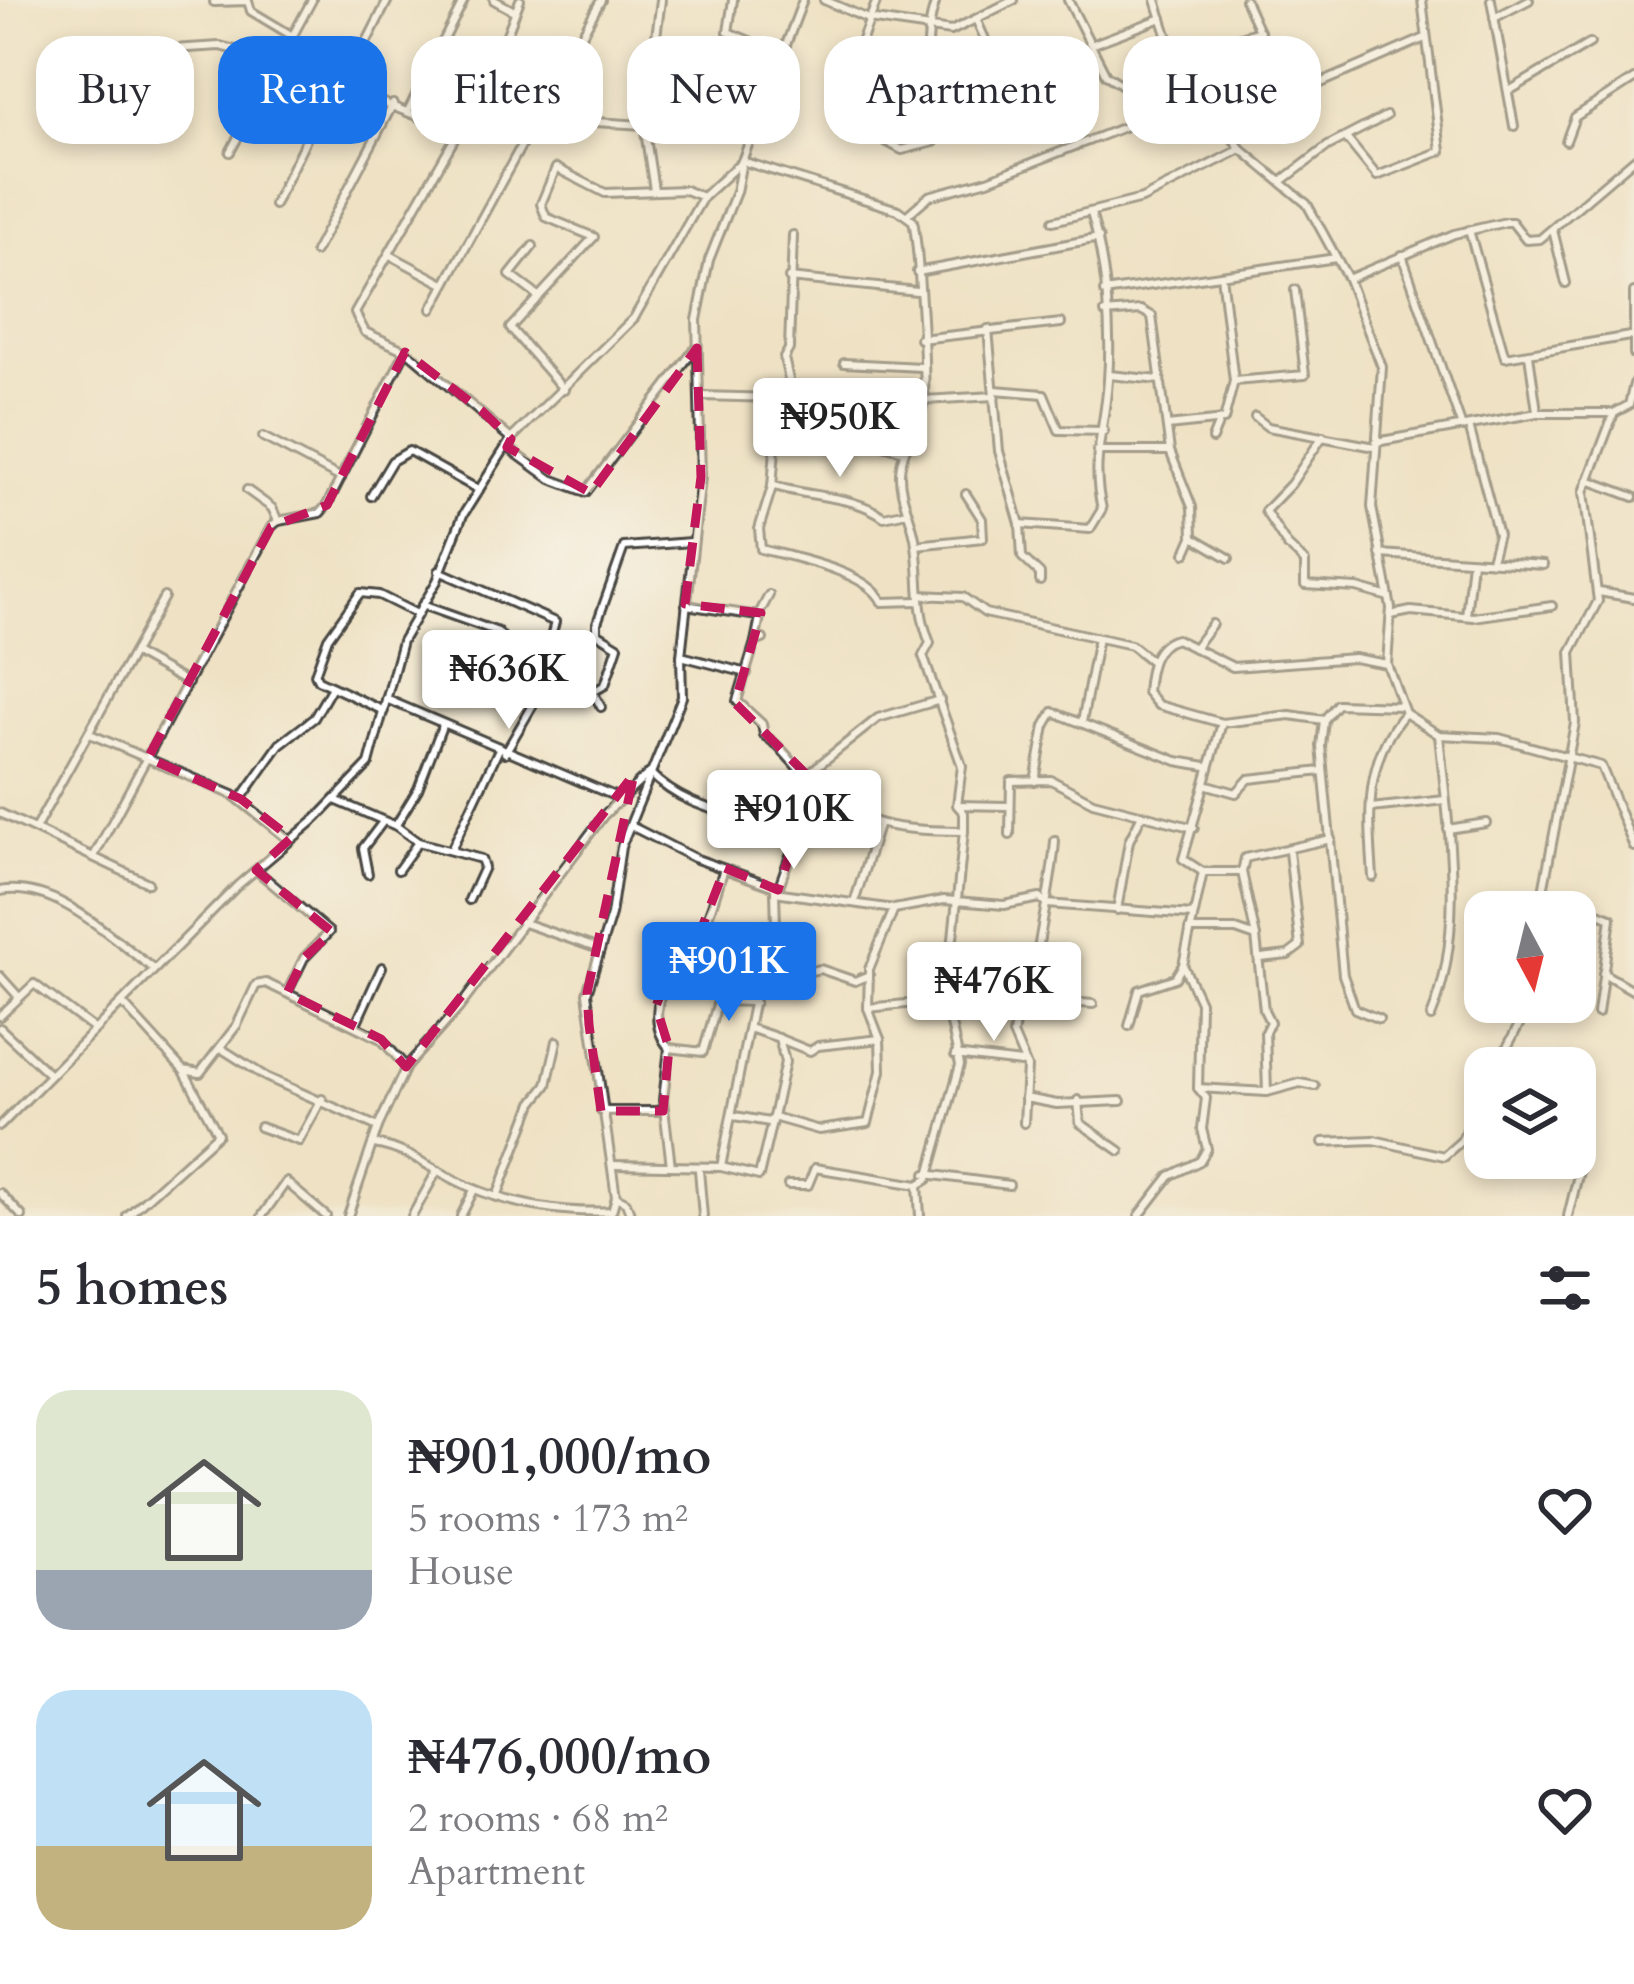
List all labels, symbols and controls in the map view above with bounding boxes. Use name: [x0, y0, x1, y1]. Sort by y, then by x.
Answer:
chip: Buy: [36, 36, 194, 144]
chip: Rent: [218, 36, 387, 144]
chip: Filters: [411, 36, 603, 144]
chip: New: [627, 36, 800, 144]
chip: Apartment: [824, 36, 1099, 144]
chip: House: [1123, 36, 1321, 144]
pin: ₦950K: [756, 378, 924, 480]
text: ₦950K: [780, 390, 900, 443]
pin: ₦636K: [425, 630, 593, 732]
text: ₦636K: [449, 642, 569, 695]
pin: ₦910K: [710, 770, 878, 872]
text: ₦910K: [734, 782, 854, 835]
north arrow: [1464, 891, 1596, 1023]
map controls: [1464, 891, 1596, 1179]
pin: ₦901K: [645, 922, 813, 1024]
text: ₦901K: [669, 934, 789, 987]
pin: ₦476K: [910, 942, 1078, 1044]
text: ₦476K: [934, 954, 1054, 1007]
button: layers: [1464, 1047, 1596, 1179]
text: 5 homes: [36, 1253, 228, 1323]
icon: filters: [1532, 1255, 1598, 1321]
text: ₦901,000/mo: [408, 1422, 711, 1492]
icon: home: [132, 1438, 276, 1582]
icon: heart: [1532, 1477, 1598, 1543]
text: 5 rooms · 173 m²: [408, 1492, 688, 1545]
text: House: [408, 1545, 514, 1598]
text: ₦476,000/mo: [408, 1722, 711, 1792]
icon: home: [132, 1738, 276, 1882]
icon: heart: [1532, 1777, 1598, 1843]
text: 2 rooms · 68 m²: [408, 1792, 668, 1845]
text: Apartment: [408, 1845, 585, 1898]

